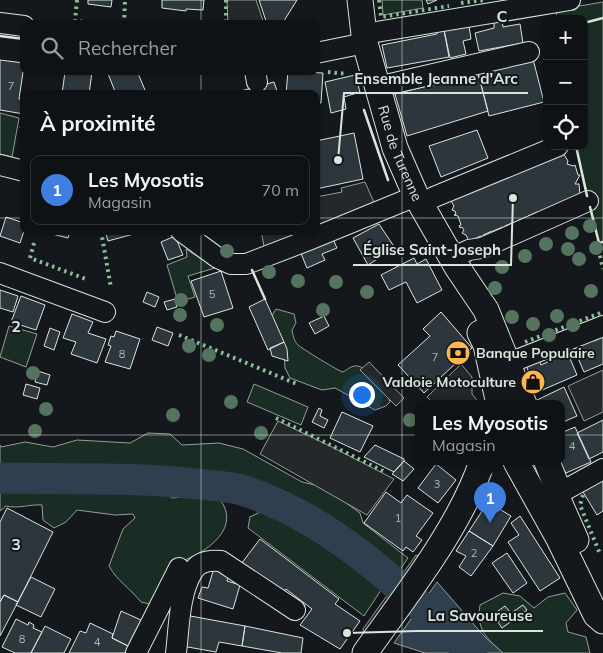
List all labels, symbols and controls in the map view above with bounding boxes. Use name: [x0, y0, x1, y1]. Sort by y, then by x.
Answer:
text: C: [497, 6, 508, 26]
map controls: [543, 15, 588, 150]
button: +: [543, 15, 588, 60]
search box: [20, 20, 320, 75]
icon: search: [38, 34, 66, 62]
text: Rechercher: [78, 36, 177, 60]
button: −: [543, 60, 588, 105]
callout: Ensemble Jeanne d'Arc: [344, 63, 528, 93]
text: Ensemble Jeanne d'Arc: [354, 69, 518, 88]
house number: 7: [8, 79, 14, 93]
street label: Rue de Turenne: [374, 103, 426, 204]
button: locate: [543, 105, 588, 150]
text: À proximité: [40, 110, 156, 136]
text: Les Myosotis: [88, 168, 204, 192]
text: 1: [52, 180, 62, 200]
text: 70 m: [262, 180, 299, 200]
text: Magasin: [88, 192, 152, 212]
callout: Église Saint-Joseph: [353, 235, 511, 265]
text: Église Saint-Joseph: [363, 240, 501, 259]
house number: 5: [209, 287, 216, 301]
text: 2: [11, 316, 21, 336]
bank icon: Banque Populaire: [445, 340, 471, 366]
place label: Banque Populaire: [476, 344, 595, 362]
house number: 8: [119, 347, 126, 361]
house number: 7: [432, 350, 438, 364]
shop icon: Valdoie Motoculture: [520, 369, 546, 395]
place label: Valdoie Motoculture: [382, 373, 516, 391]
your location: [349, 382, 375, 408]
popup: [415, 400, 565, 465]
text: Les Myosotis: [432, 411, 548, 435]
text: Magasin: [432, 435, 496, 455]
house number: 4: [569, 439, 576, 453]
house number: 3: [434, 477, 440, 491]
pin: 1: [474, 482, 506, 523]
house number: 1: [395, 511, 401, 525]
text: 3: [11, 534, 21, 554]
house number: 2: [471, 546, 478, 560]
callout: La Savoureuse: [417, 601, 543, 631]
text: La Savoureuse: [427, 606, 533, 625]
house number: 8: [19, 632, 26, 646]
house number: 4: [94, 635, 101, 649]

